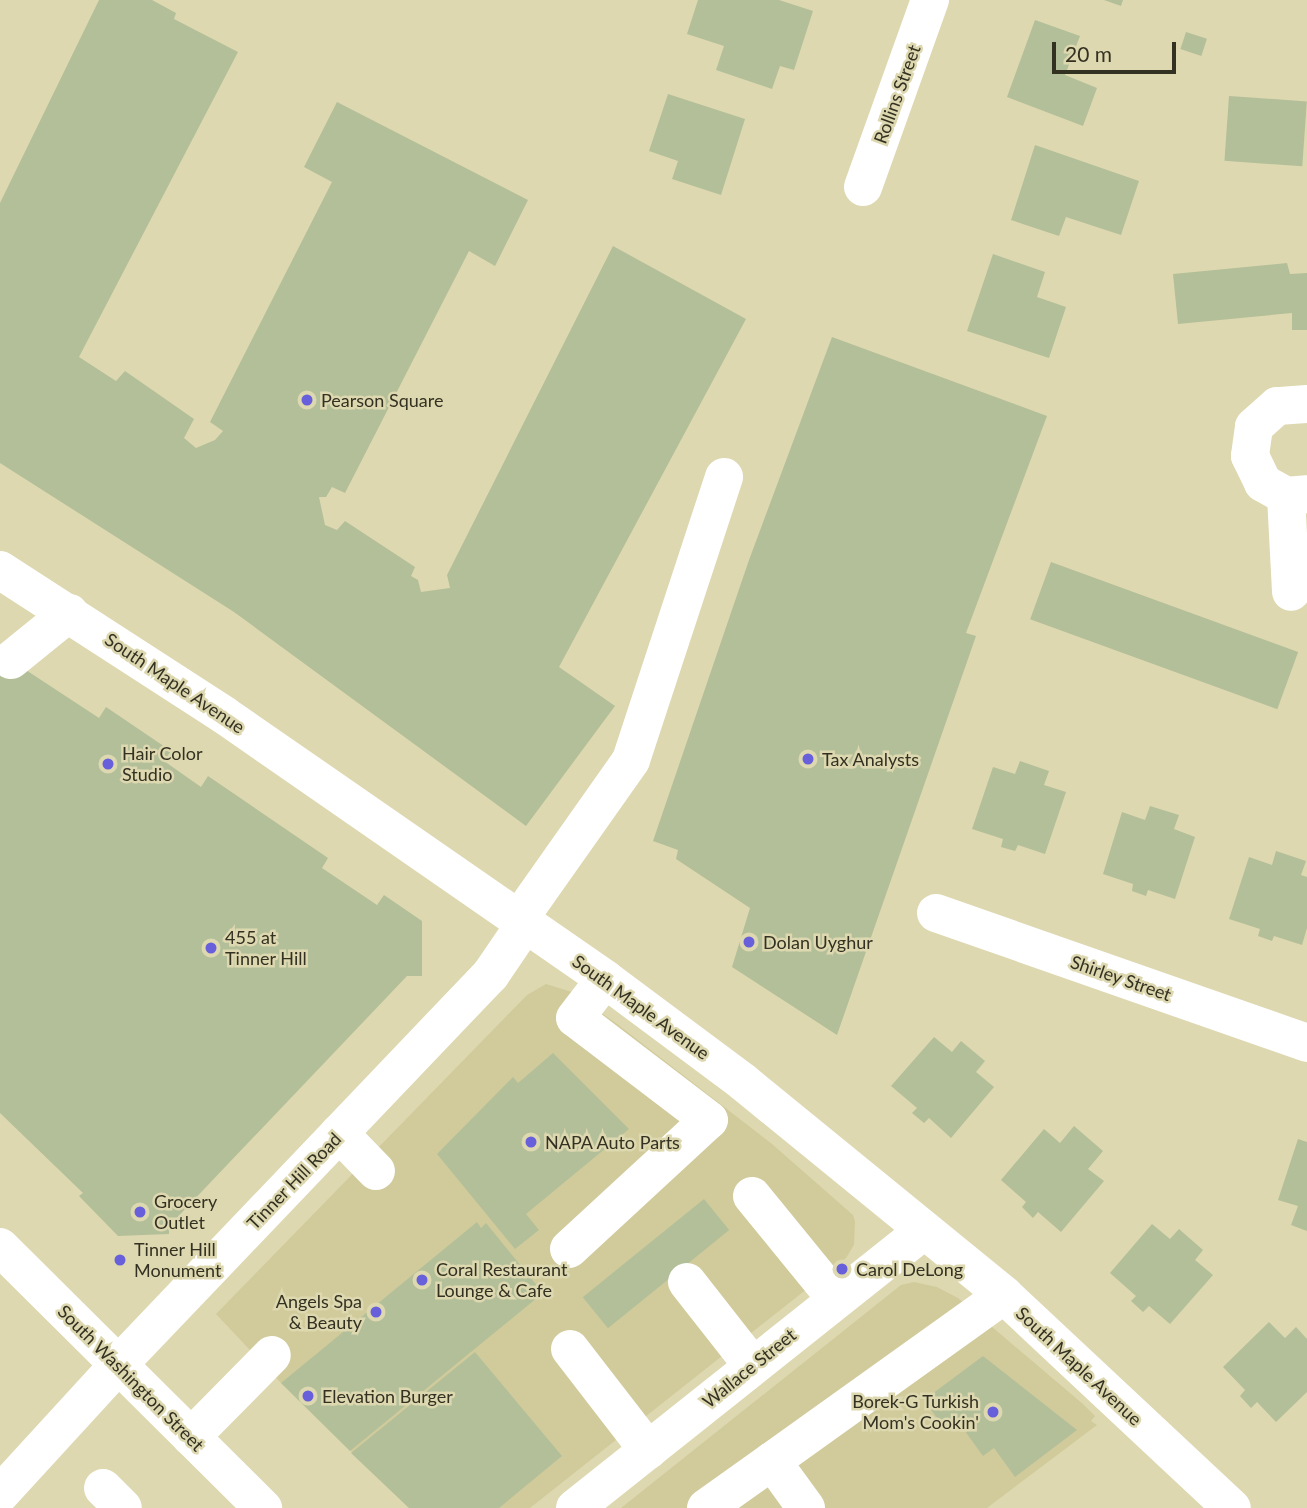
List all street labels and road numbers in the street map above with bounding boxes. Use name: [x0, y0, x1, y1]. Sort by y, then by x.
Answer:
street label: Rollins Street: [869, 42, 925, 146]
street label: South Maple Avenue: [101, 628, 249, 738]
street label: South Maple Avenue: [568, 950, 714, 1064]
street label: Shirley Street: [1068, 951, 1174, 1005]
street label: Tinner Hill Road: [242, 1128, 346, 1234]
street label: South Washington Street: [53, 1300, 209, 1456]
street label: South Maple Avenue: [1011, 1302, 1147, 1430]
street label: Wallace Street: [698, 1324, 800, 1412]

